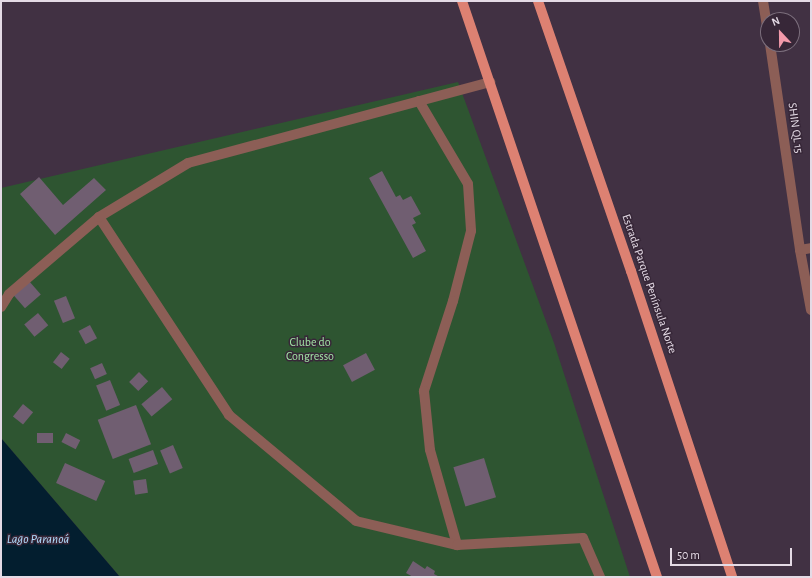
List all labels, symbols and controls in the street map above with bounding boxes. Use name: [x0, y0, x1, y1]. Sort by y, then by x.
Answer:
north arrow: [760, 12, 800, 52]
text: N: [770, 15, 781, 28]
street label: SHIN QL 15: [784, 102, 806, 154]
street label: Estrada Parque Península Norte: [618, 212, 680, 356]
park label: Clube do Congresso: [286, 336, 334, 364]
water label: Lago Paranoá: [7, 532, 69, 548]
scale bar: [672, 540, 794, 566]
text: 50 m: [677, 549, 700, 561]

